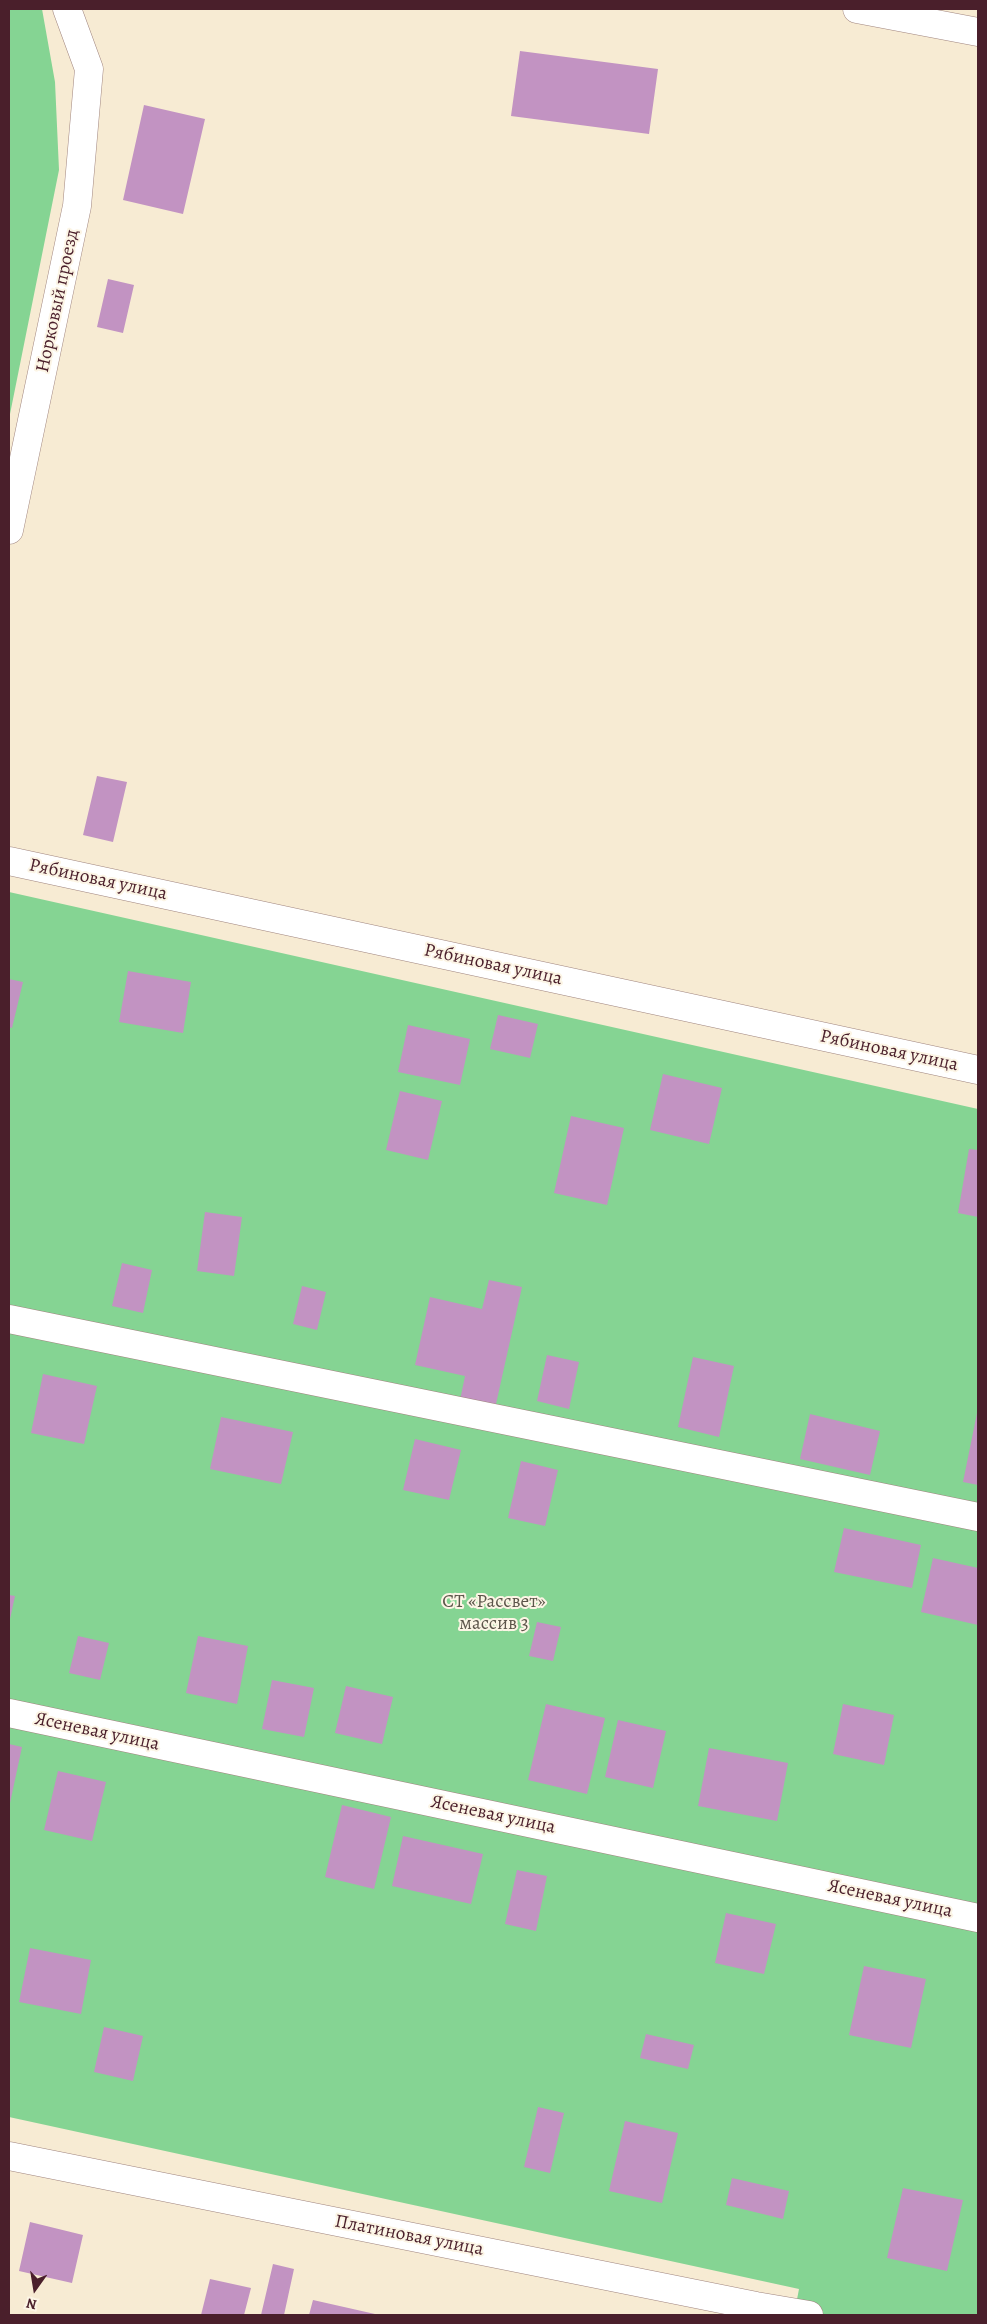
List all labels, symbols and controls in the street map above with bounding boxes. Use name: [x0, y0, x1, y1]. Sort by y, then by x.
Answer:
street label: Норковый проезд: [32, 227, 84, 375]
street label: Рябиновая улица: [27, 854, 169, 906]
street label: Рябиновая улица: [422, 939, 564, 991]
street label: Рябиновая улица: [818, 1025, 960, 1077]
park label: СТ «Рассвет» массив 3: [442, 1591, 546, 1635]
street label: Ясеневая улица: [33, 1708, 161, 1756]
street label: Ясеневая улица: [429, 1791, 557, 1839]
street label: Ясеневая улица: [826, 1875, 954, 1923]
street label: Платиновая улица: [333, 2210, 485, 2262]
north arrow: [10, 2264, 60, 2314]
text: N: [24, 2294, 39, 2315]

